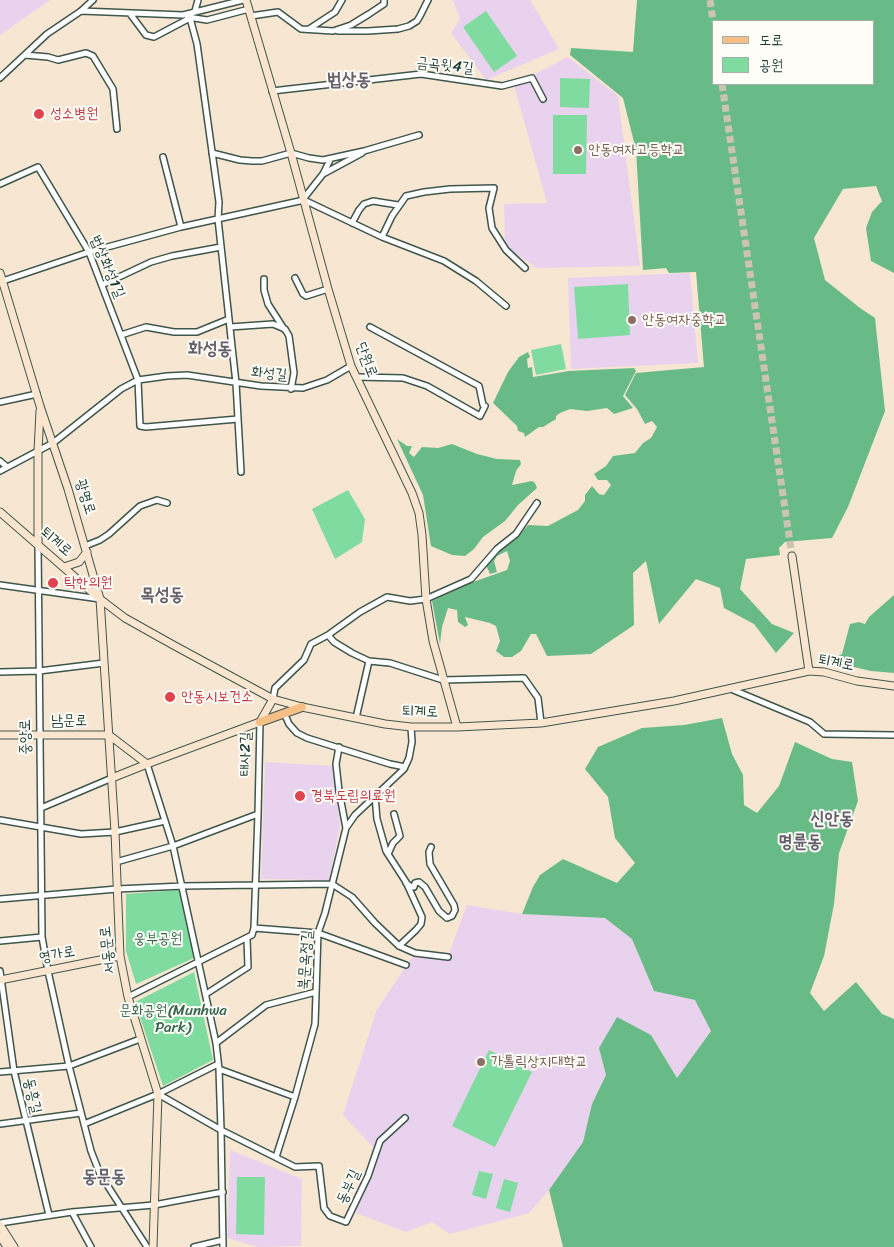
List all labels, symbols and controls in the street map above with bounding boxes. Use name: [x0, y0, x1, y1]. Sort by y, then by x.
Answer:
legend: [712, 20, 874, 85]
text: 도로: [759, 27, 783, 53]
text: 공원: [759, 52, 783, 78]
street label: 금곡윗4길: [415, 54, 475, 78]
district label: 법상동: [327, 69, 371, 91]
place label: 성소병원: [50, 105, 98, 123]
marker: 성소병원: [32, 107, 46, 121]
place label: 안동여자고등학교: [588, 141, 685, 159]
marker: 안동여자고등학교: [572, 144, 584, 156]
street label: 법상화성1길: [86, 233, 128, 301]
place label: 안동여자중학교: [642, 311, 726, 329]
marker: 안동여자중학교: [626, 314, 638, 326]
district label: 화성동: [188, 338, 232, 360]
street label: 단원로: [351, 340, 381, 380]
street label: 화성길: [250, 363, 288, 385]
street label: 광명로: [71, 477, 99, 517]
street label: 퇴계로: [36, 523, 76, 561]
place label: 탁한의원: [64, 574, 112, 592]
marker: 탁한의원: [46, 576, 60, 590]
district label: 목성동: [140, 584, 184, 606]
street label: 퇴계로: [817, 651, 855, 675]
place label: 안동시보건소: [181, 688, 253, 706]
marker: 안동시보건소: [163, 690, 177, 704]
street label: 퇴계로: [402, 702, 438, 722]
street label: 남문로: [51, 712, 87, 730]
street label: 중앙로: [17, 719, 35, 755]
street label: 태사2길: [237, 731, 255, 777]
place label: 경북도립의료원: [311, 787, 395, 805]
marker: 경북도립의료원: [293, 789, 307, 803]
district label: 신안동: [810, 808, 854, 830]
district label: 명륜동: [778, 831, 822, 853]
street label: 서동문로: [97, 925, 119, 975]
street label: 북문옥정길: [295, 929, 317, 991]
park label: 웅부공원: [134, 930, 182, 948]
street label: 영가로: [38, 943, 76, 967]
park label: 문화공원(Munhwa Park): [119, 1002, 227, 1037]
place label: 가톨릭상지대학교: [491, 1053, 588, 1071]
marker: 가톨릭상지대학교: [475, 1056, 487, 1068]
street label: 동흥길: [19, 1076, 45, 1116]
district label: 동문동: [82, 1166, 126, 1188]
street label: 동부길: [333, 1167, 365, 1207]

